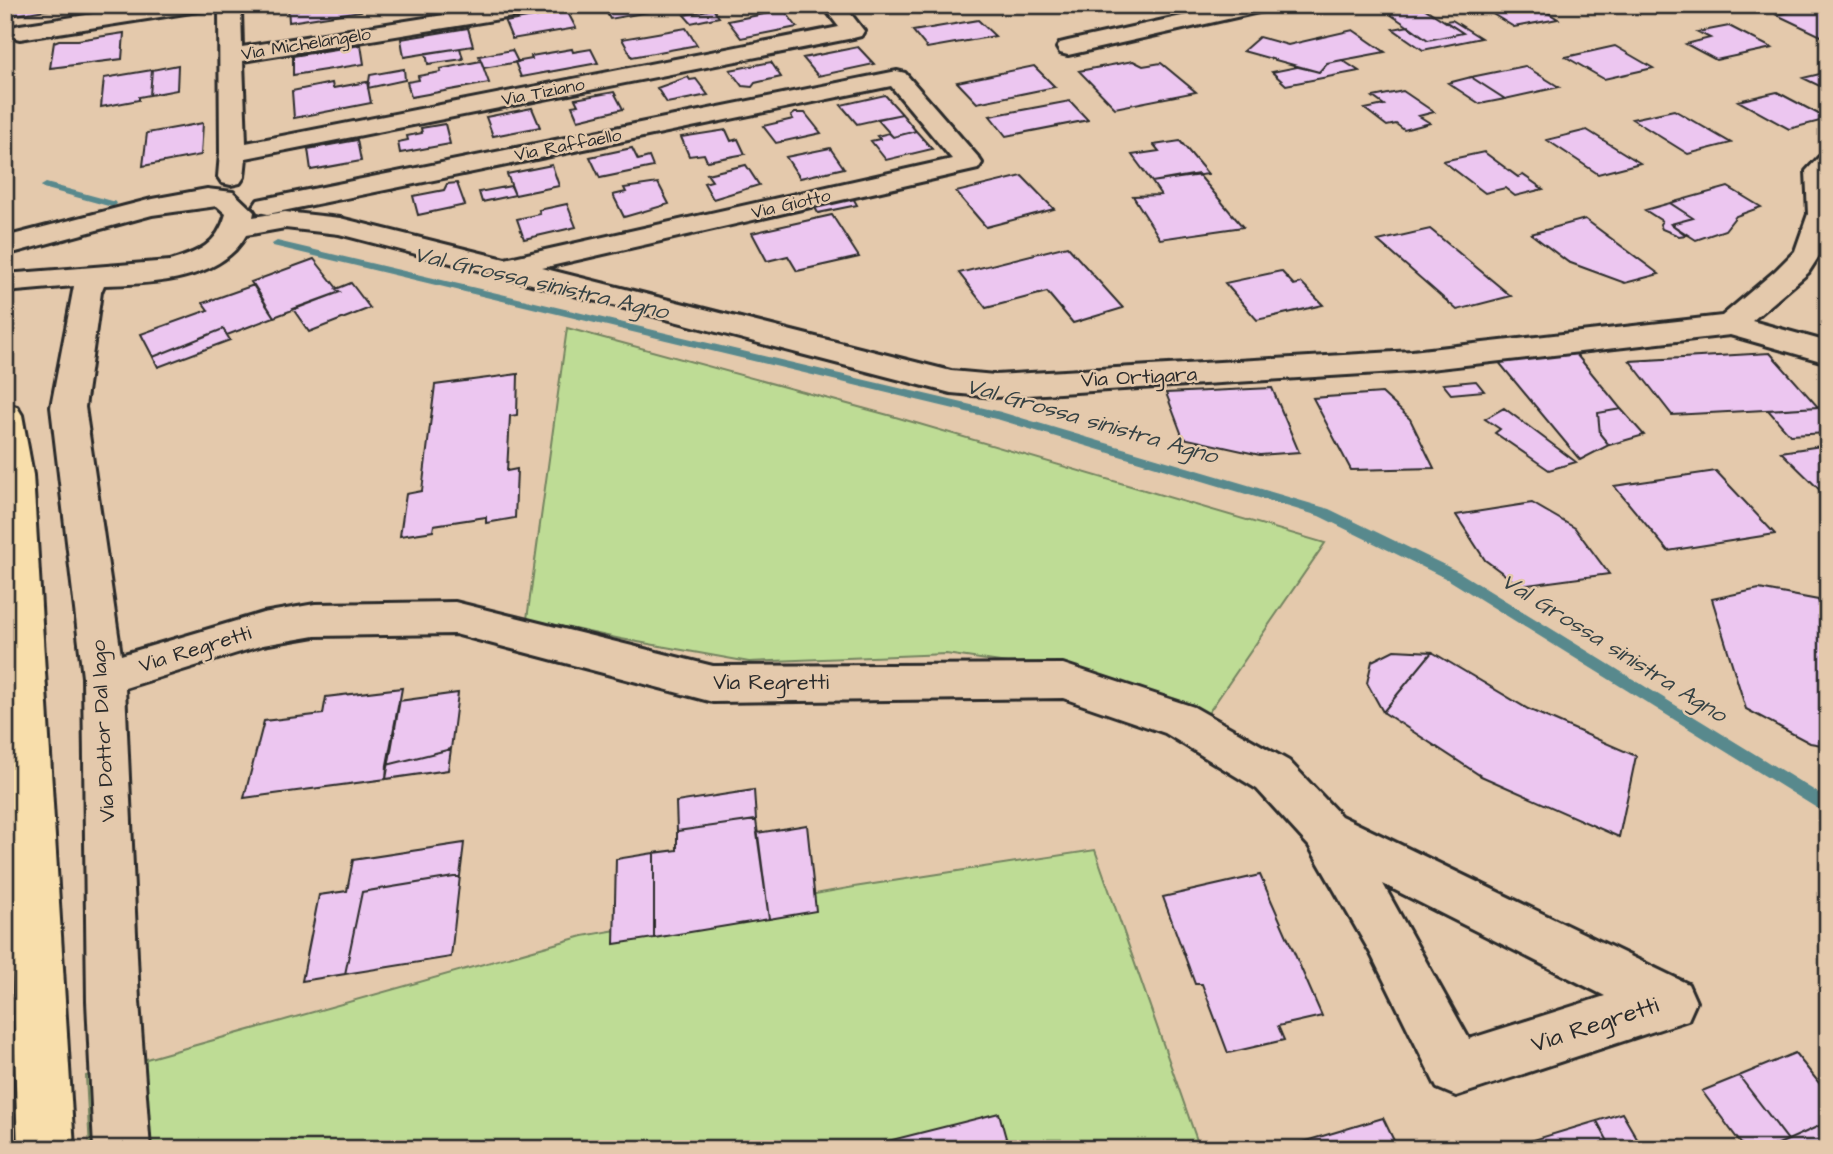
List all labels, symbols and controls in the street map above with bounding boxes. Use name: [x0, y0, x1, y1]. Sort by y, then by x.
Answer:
street label: Via Michelangelo: [239, 21, 373, 68]
street label: Via Tiziano: [499, 72, 587, 112]
street label: Via Raffaello: [512, 122, 624, 168]
street label: Via Giotto: [749, 183, 833, 225]
water label: Val Grossa sinistra Agno: [411, 238, 673, 329]
street label: Via Ortigara: [1080, 359, 1198, 397]
water label: Val Grossa sinistra Agno: [962, 370, 1223, 474]
water label: Val Grossa sinistra Agno: [1495, 566, 1734, 732]
street label: Via Regretti: [135, 618, 255, 682]
street label: Via Dottor Dal lago: [84, 639, 124, 823]
street label: Via Regretti: [713, 668, 829, 699]
street label: Via Regretti: [1527, 988, 1664, 1063]

